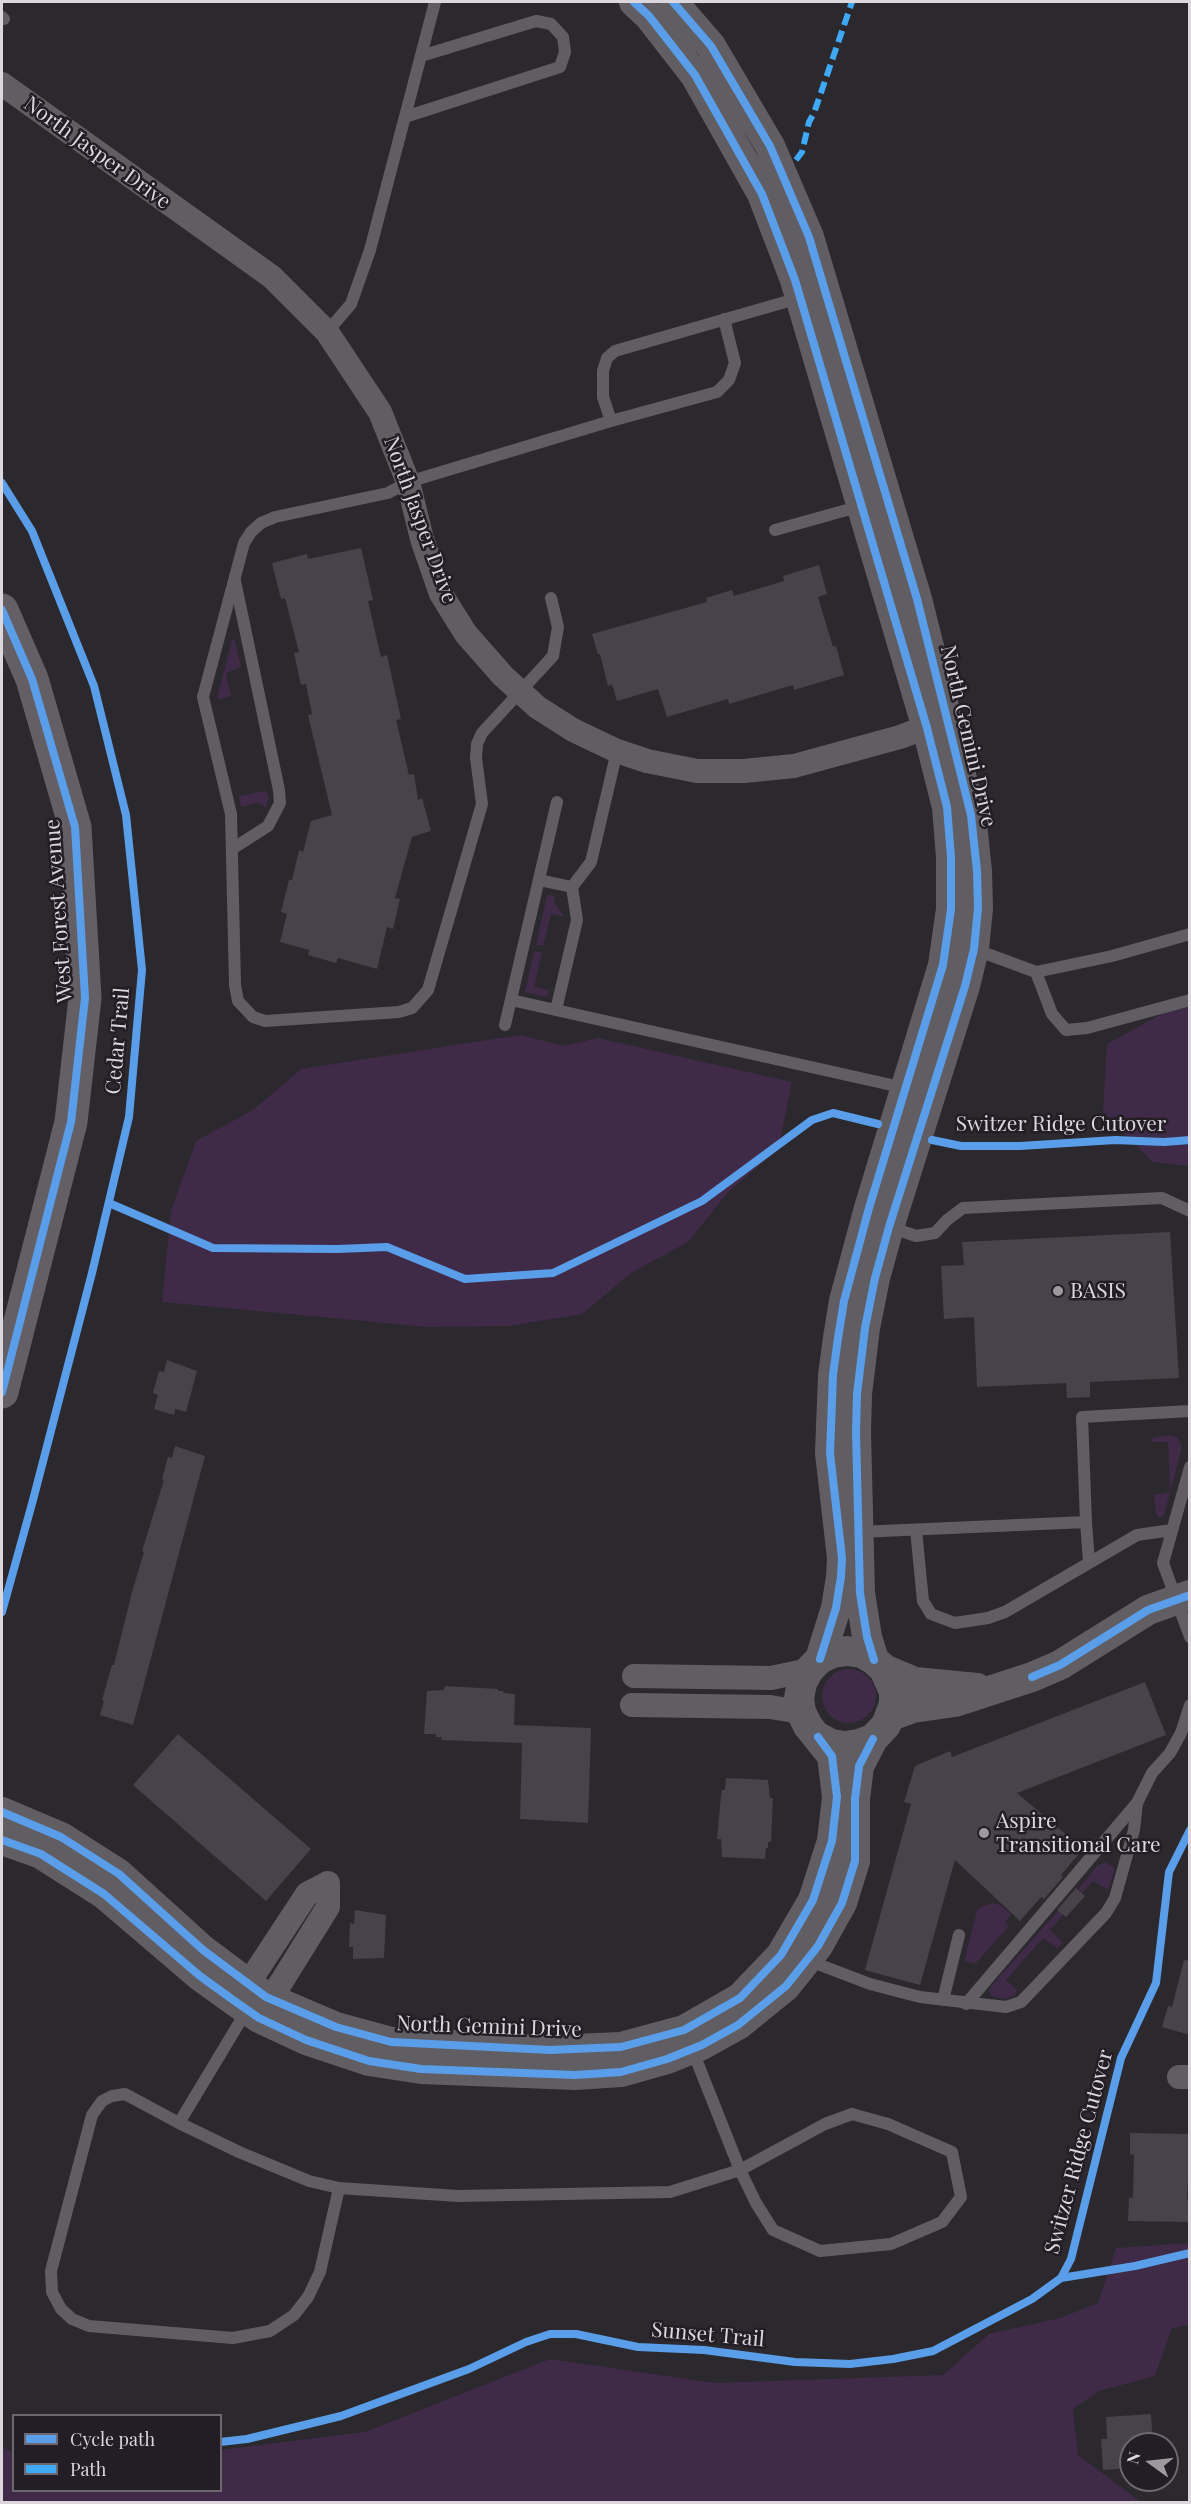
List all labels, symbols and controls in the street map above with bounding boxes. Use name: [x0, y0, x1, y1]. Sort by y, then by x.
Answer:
street label: North Jasper Drive: [19, 91, 175, 215]
street label: North Jasper Drive: [378, 433, 462, 607]
street label: North Gemini Drive: [935, 643, 1001, 829]
street label: West Forest Avenue: [40, 818, 78, 1004]
street label: Cedar Trail: [101, 986, 135, 1096]
street label: Switzer Ridge Cutover: [956, 1111, 1166, 1137]
place label: BASIS: [1070, 1278, 1126, 1304]
marker: BASIS: [1051, 1284, 1065, 1298]
place label: Aspire Transitional Care: [996, 1808, 1161, 1858]
marker: Aspire Transitional Care: [977, 1826, 991, 1840]
street label: North Gemini Drive: [396, 2011, 582, 2043]
street label: Switzer Ridge Cutover: [1040, 2047, 1118, 2257]
street label: Sunset Trail: [650, 2317, 766, 2353]
legend: [12, 2414, 222, 2492]
text: Cycle path: [70, 2427, 155, 2451]
north arrow: [1119, 2432, 1179, 2492]
text: N: [1121, 2449, 1145, 2466]
text: Path: [70, 2457, 106, 2481]

